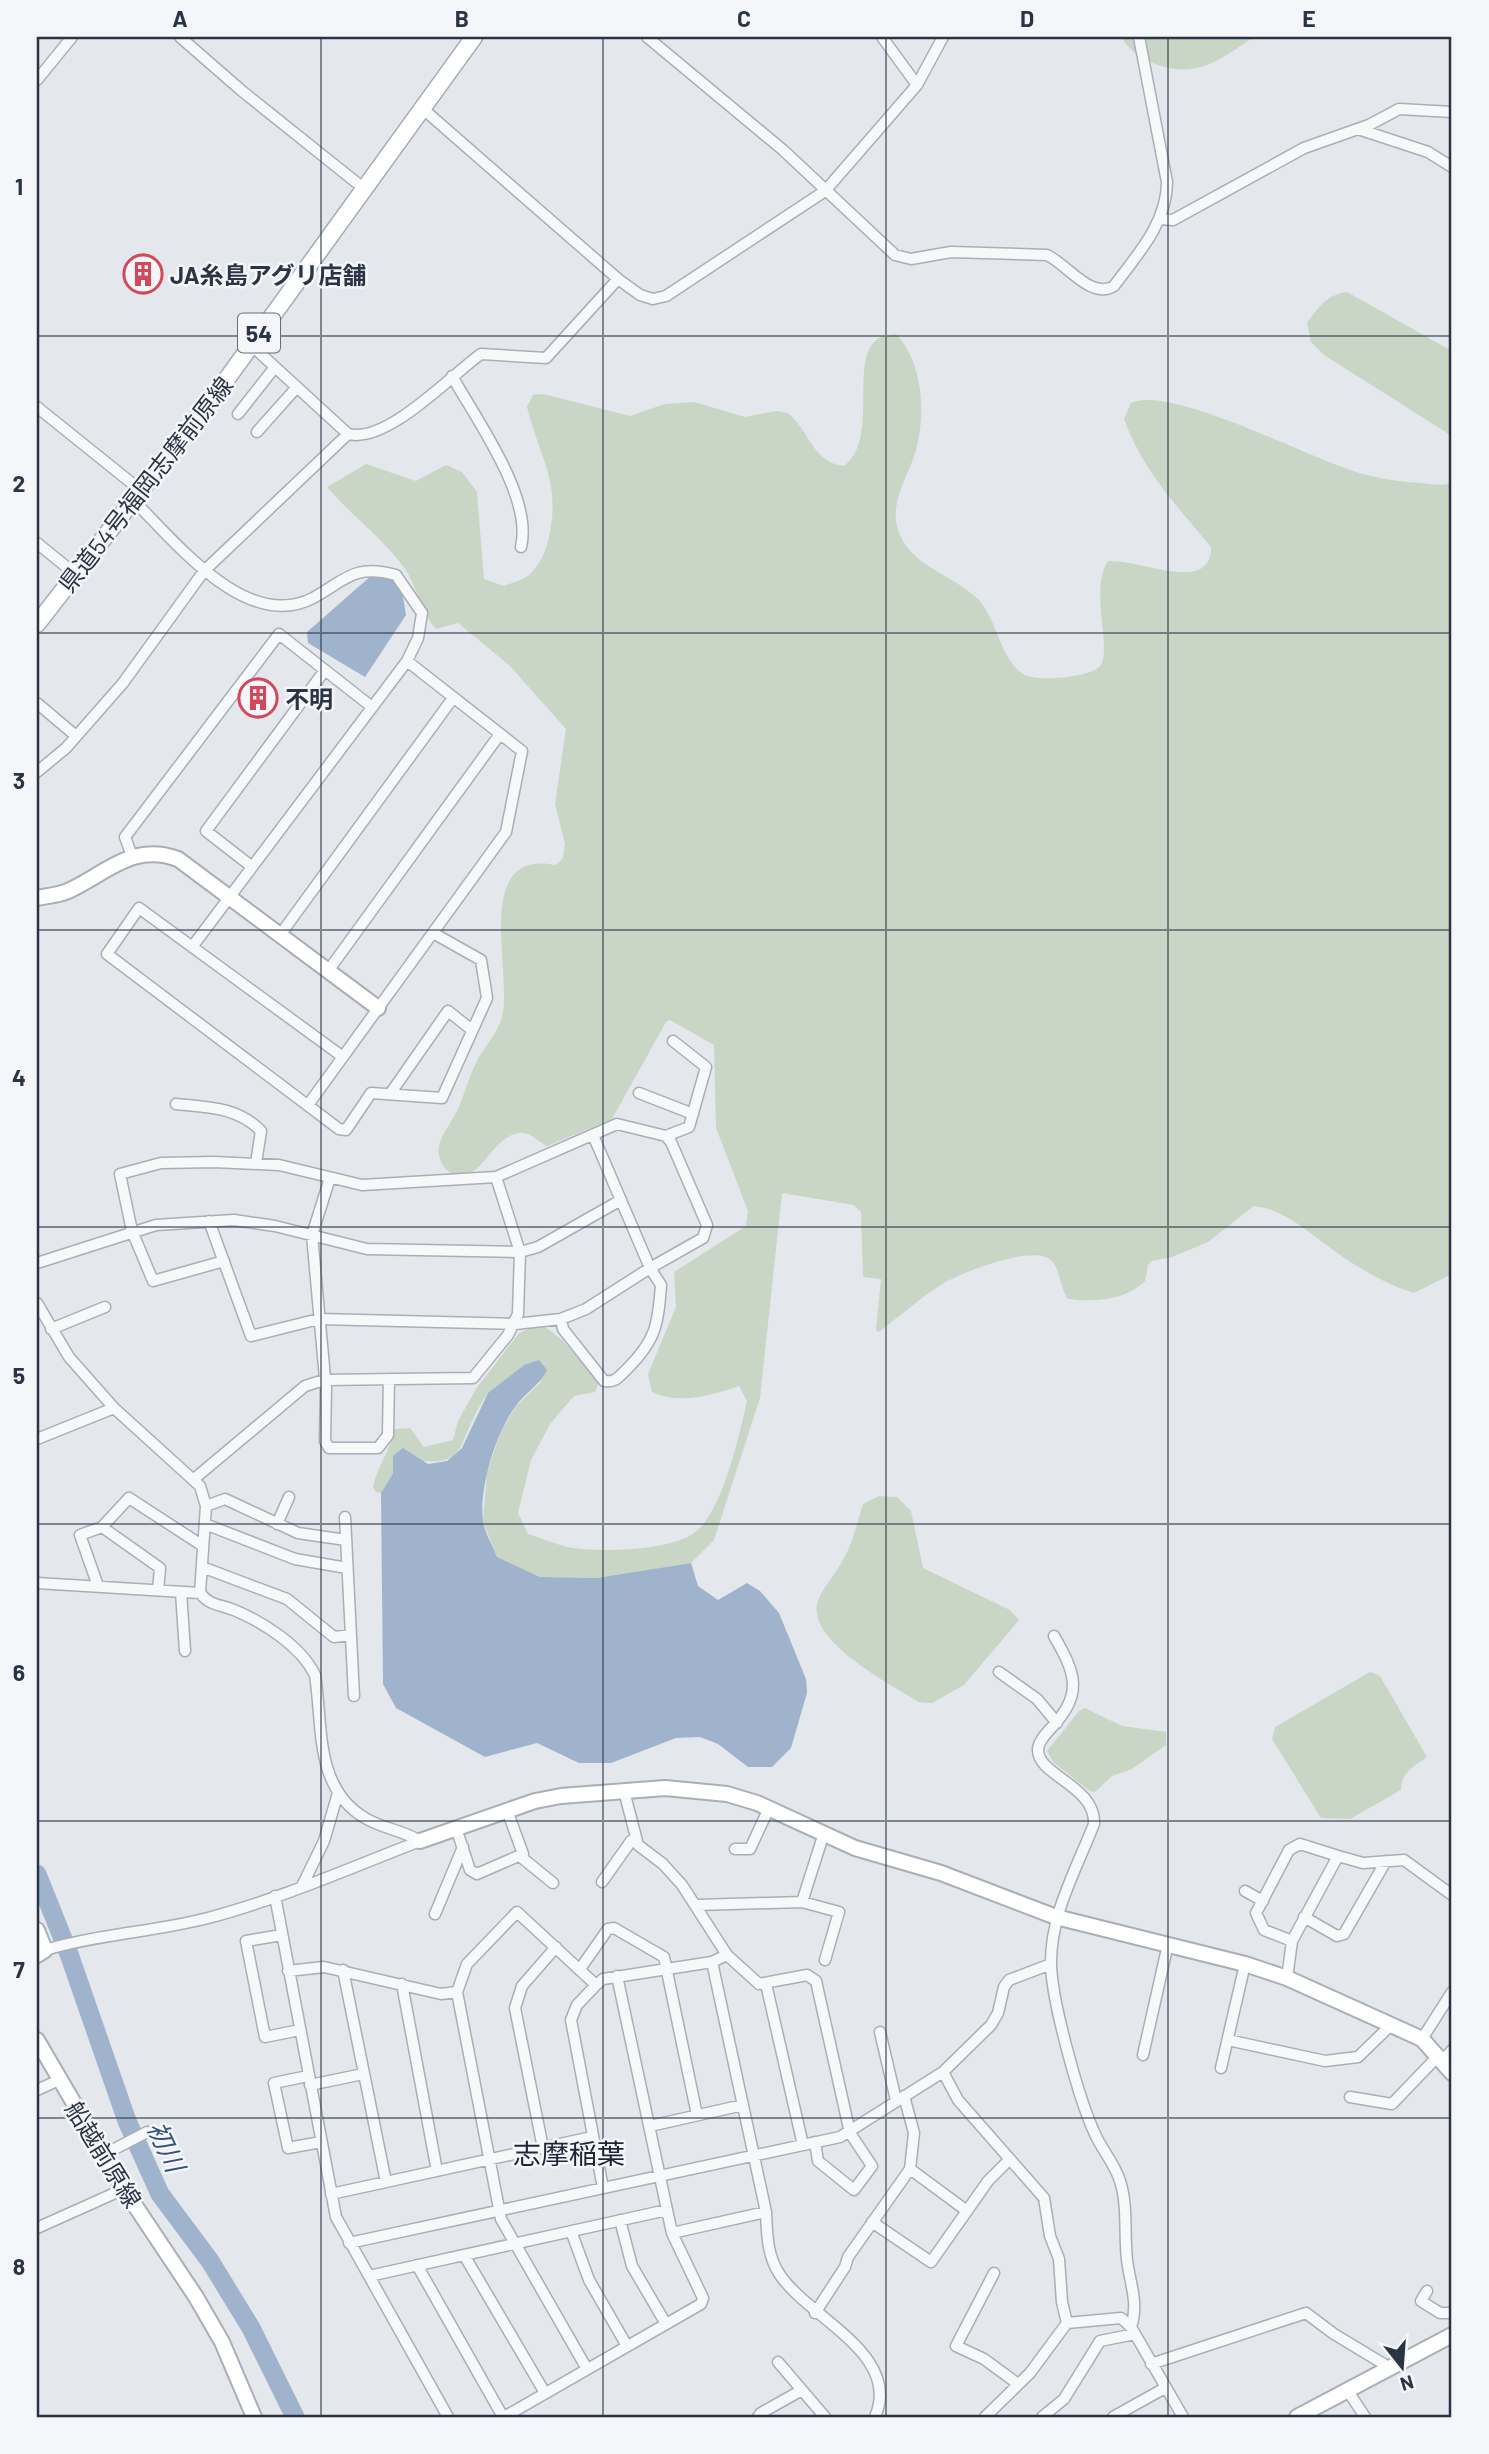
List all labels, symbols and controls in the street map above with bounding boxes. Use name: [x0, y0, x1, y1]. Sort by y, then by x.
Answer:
text: A: [172, 4, 188, 32]
text: B: [455, 4, 469, 32]
text: C: [737, 4, 751, 32]
text: D: [1020, 4, 1034, 32]
text: E: [1302, 4, 1316, 32]
text: 1: [15, 172, 23, 200]
building icon: JA糸島アグリ店舗: [122, 253, 164, 295]
place label: JA糸島アグリ店舗: [170, 260, 366, 289]
road number: 54: [238, 314, 280, 352]
street label: 県道54号福岡志摩前原線: [52, 370, 238, 598]
text: 2: [13, 469, 25, 497]
building icon: 不明: [237, 677, 279, 719]
place label: 不明: [285, 684, 333, 713]
text: 3: [13, 766, 25, 794]
text: 4: [12, 1063, 26, 1091]
text: 5: [13, 1361, 25, 1389]
text: 6: [13, 1658, 25, 1686]
text: 7: [13, 1955, 25, 1983]
street label: 船越前原線: [60, 2095, 148, 2213]
water label: 初川: [142, 2116, 193, 2179]
district label: 志摩稲葉: [513, 2136, 625, 2170]
text: 8: [13, 2252, 25, 2280]
north arrow: [1366, 2332, 1436, 2402]
text: N: [1398, 2371, 1417, 2397]

